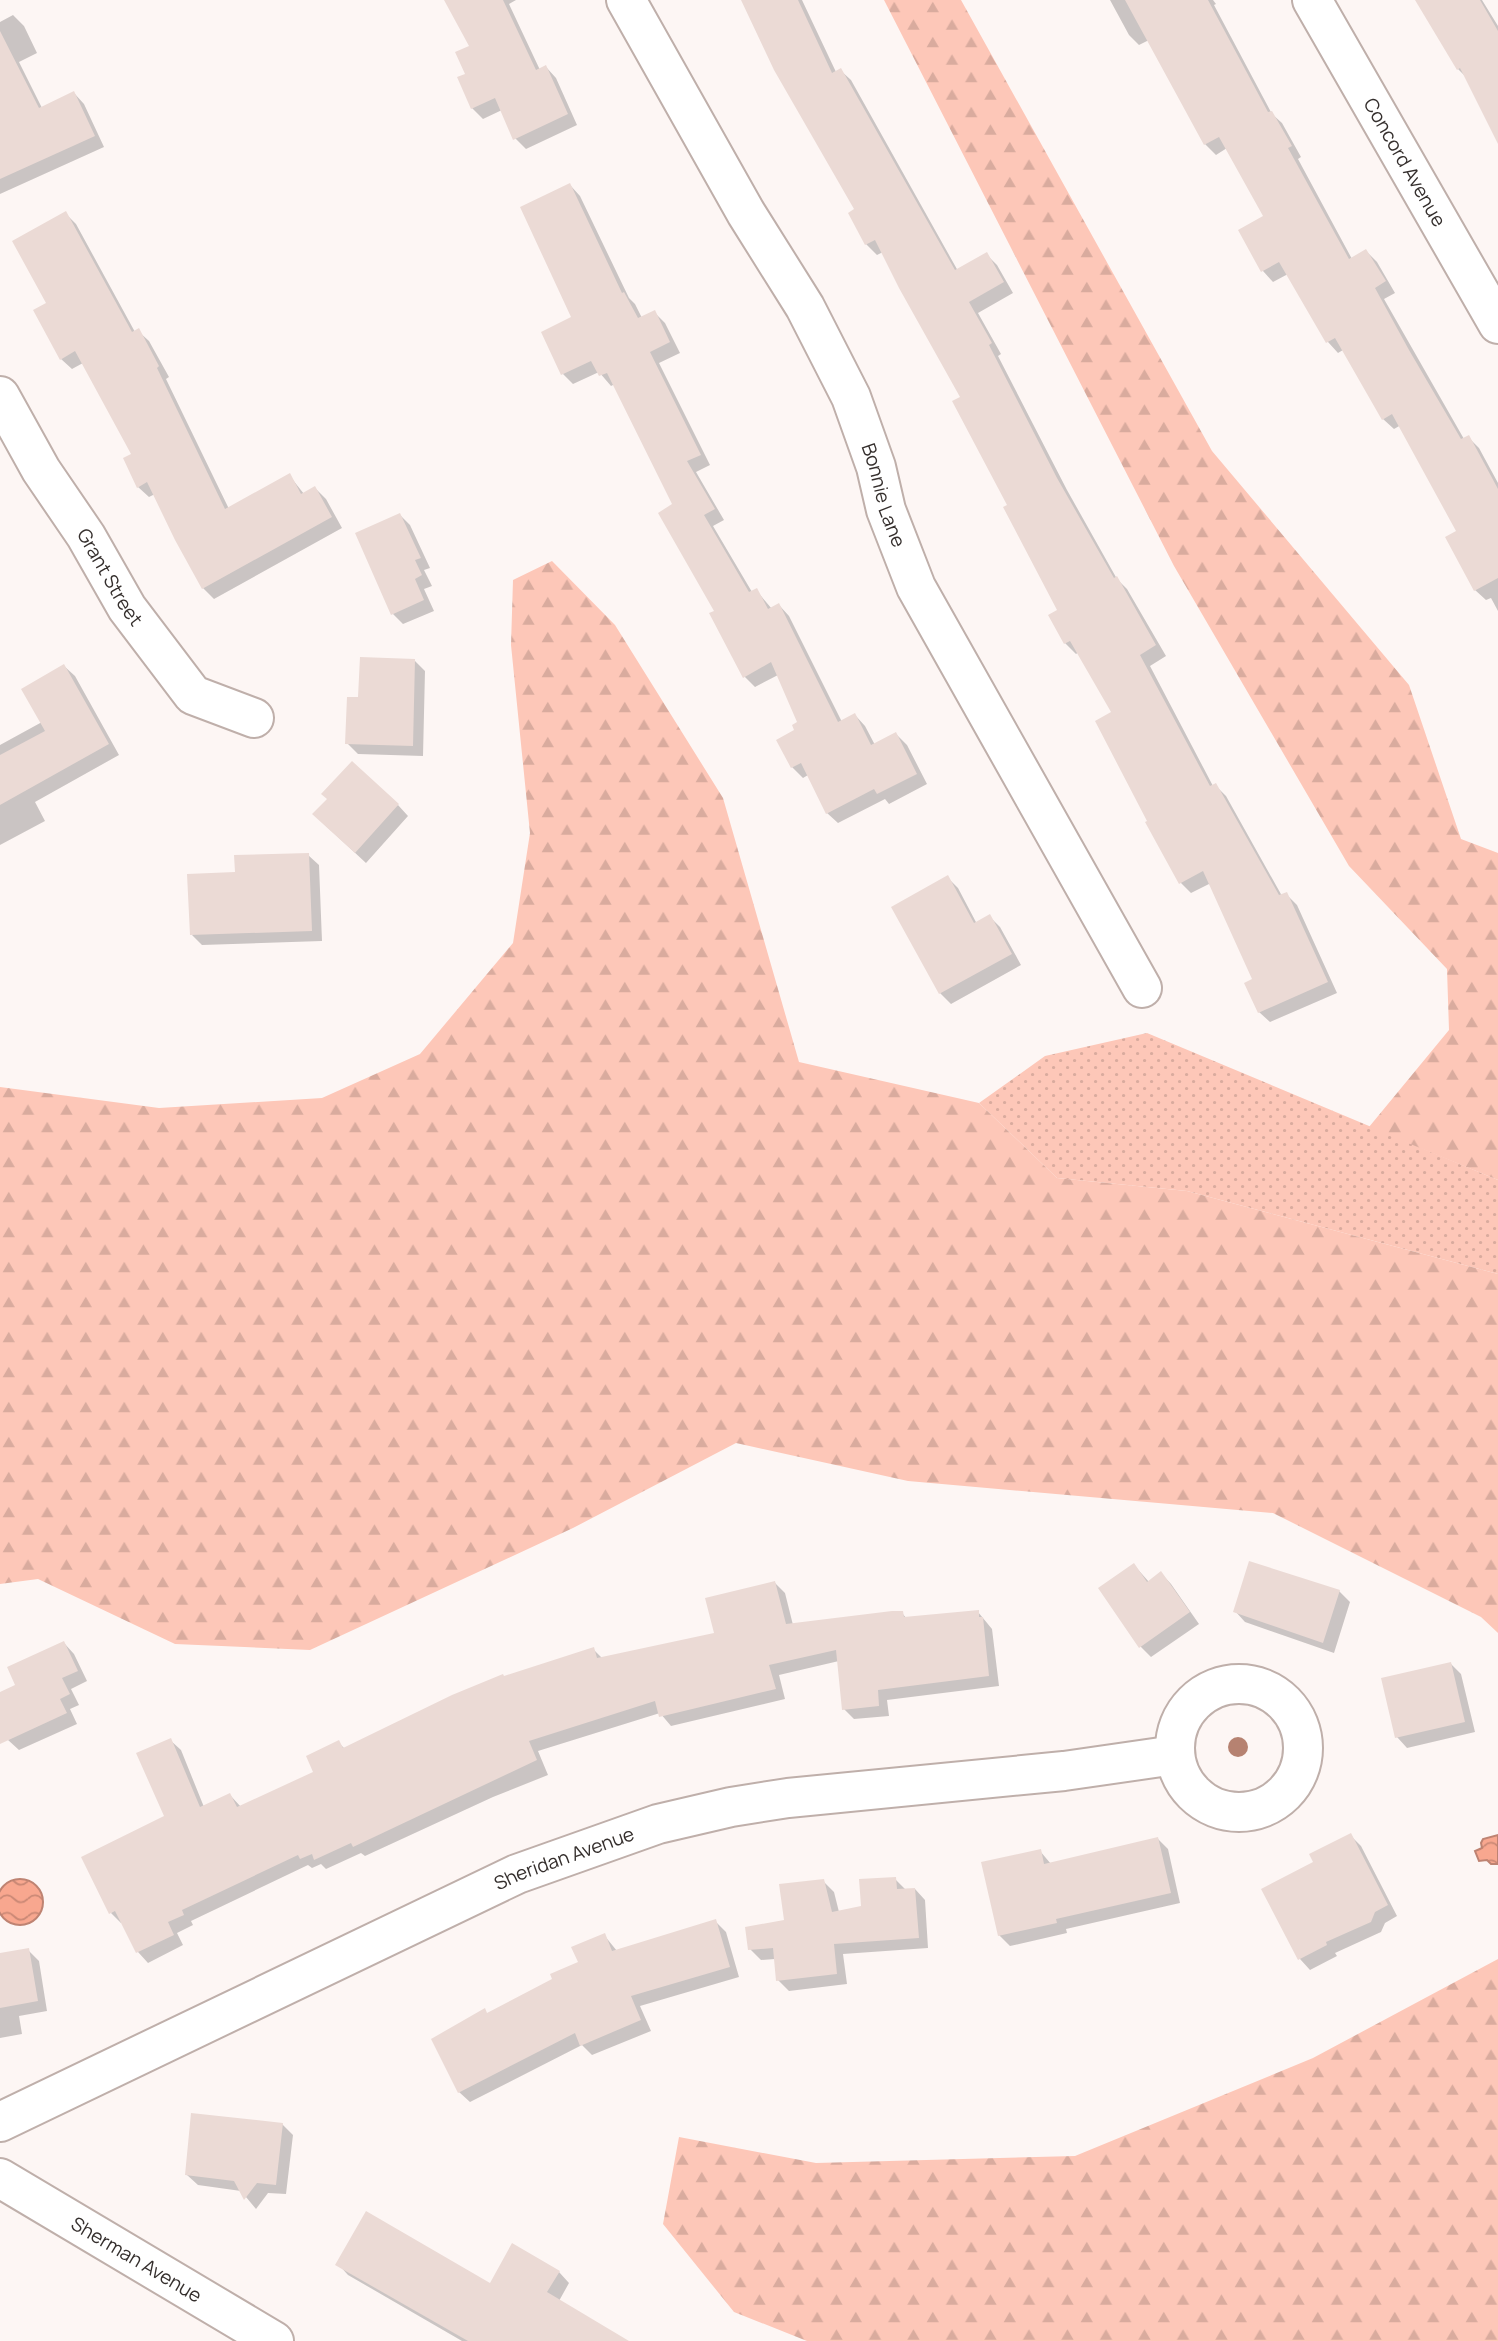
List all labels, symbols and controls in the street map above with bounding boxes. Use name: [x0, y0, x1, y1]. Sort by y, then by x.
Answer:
street label: Concord Avenue: [1358, 93, 1452, 231]
street label: Bonnie Lane: [855, 439, 912, 551]
street label: Grant Street: [71, 523, 149, 631]
street label: Sheridan Avenue: [490, 1821, 638, 1896]
street label: Sherman Avenue: [66, 2210, 207, 2308]

